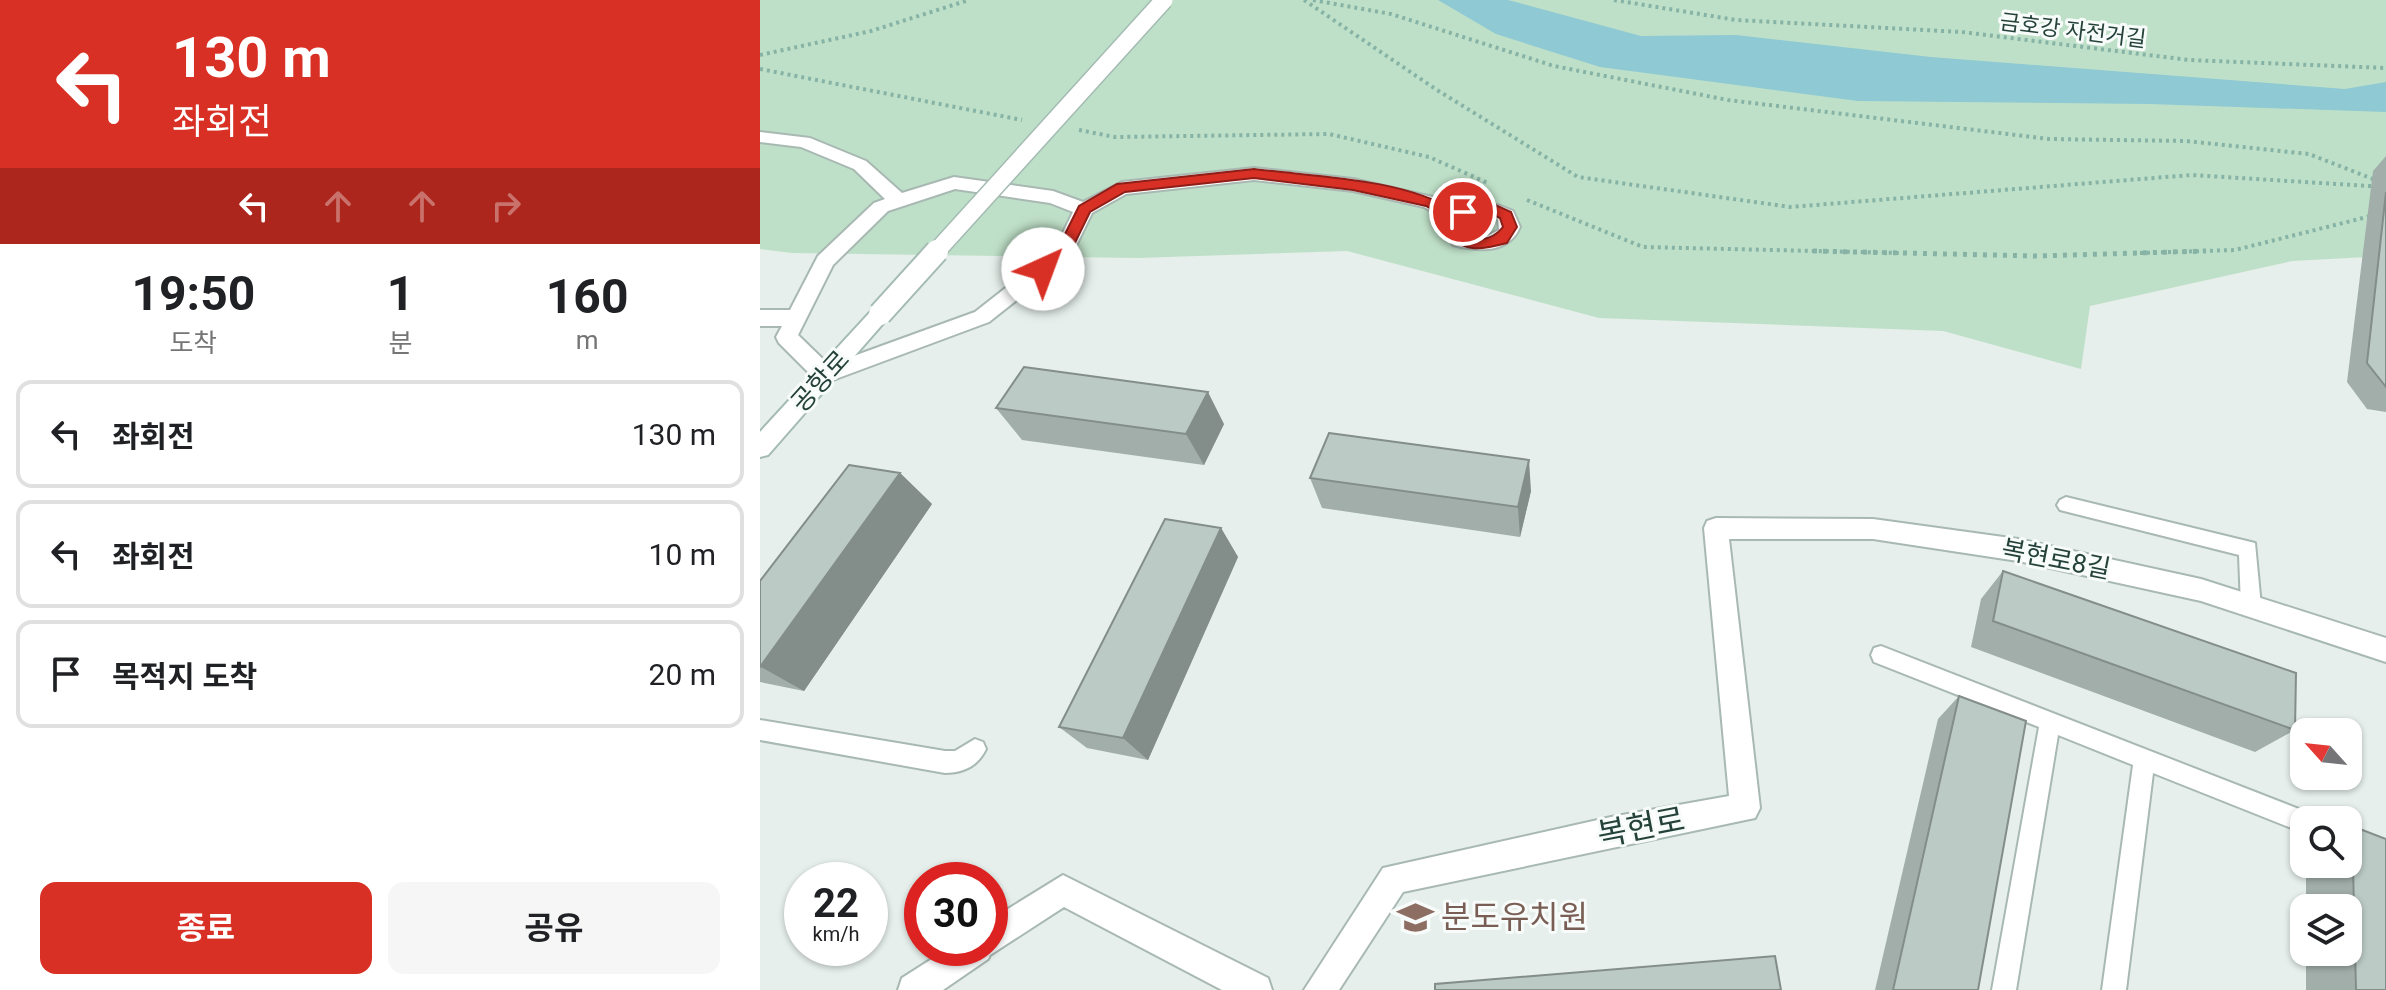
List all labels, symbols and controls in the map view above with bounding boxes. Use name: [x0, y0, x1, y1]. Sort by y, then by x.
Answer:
street label: 금호강 자전거길: [1998, 9, 2147, 52]
text: 130 m: [172, 25, 331, 91]
icon: left: [40, 32, 144, 136]
text: 좌회전: [172, 101, 271, 143]
pin: [1429, 178, 1497, 246]
icon: left: [232, 184, 276, 228]
icon: ahead: [316, 184, 360, 228]
icon: ahead: [400, 184, 444, 228]
icon: right: [484, 184, 528, 228]
icon: arrive: [1441, 190, 1485, 234]
position arrow: [1001, 227, 1085, 311]
text: 19:50: [132, 265, 255, 322]
text: 1: [387, 265, 414, 322]
text: 160: [546, 268, 628, 325]
text: m: [576, 325, 599, 355]
text: 도착: [169, 328, 217, 358]
text: 분: [389, 328, 412, 358]
street label: 공항로: [785, 344, 855, 418]
icon: left: [44, 412, 88, 456]
text: 130 m: [632, 417, 716, 452]
text: 좌회전: [112, 419, 195, 454]
icon: left: [44, 532, 88, 576]
street label: 복현로8길: [1999, 534, 2113, 584]
text: 10 m: [649, 537, 716, 572]
text: 좌회전: [112, 539, 195, 574]
icon: arrive: [44, 652, 88, 696]
text: 20 m: [649, 657, 716, 692]
text: 목적지 도착: [112, 659, 257, 694]
north arrow: [2290, 718, 2362, 790]
map controls: [2290, 718, 2362, 966]
street label: 복현로: [1594, 800, 1688, 854]
button: search: [2290, 806, 2362, 878]
speed limit sign: 30: [904, 862, 1008, 966]
text: 22: [813, 880, 859, 927]
button: 종료: [40, 882, 372, 974]
button: 공유: [388, 882, 720, 974]
button: layers: [2290, 894, 2362, 966]
school or university icon: 분도유치원: [1396, 898, 1434, 936]
place label: 분도유치원: [1441, 898, 1588, 936]
text: km/h: [813, 922, 859, 946]

